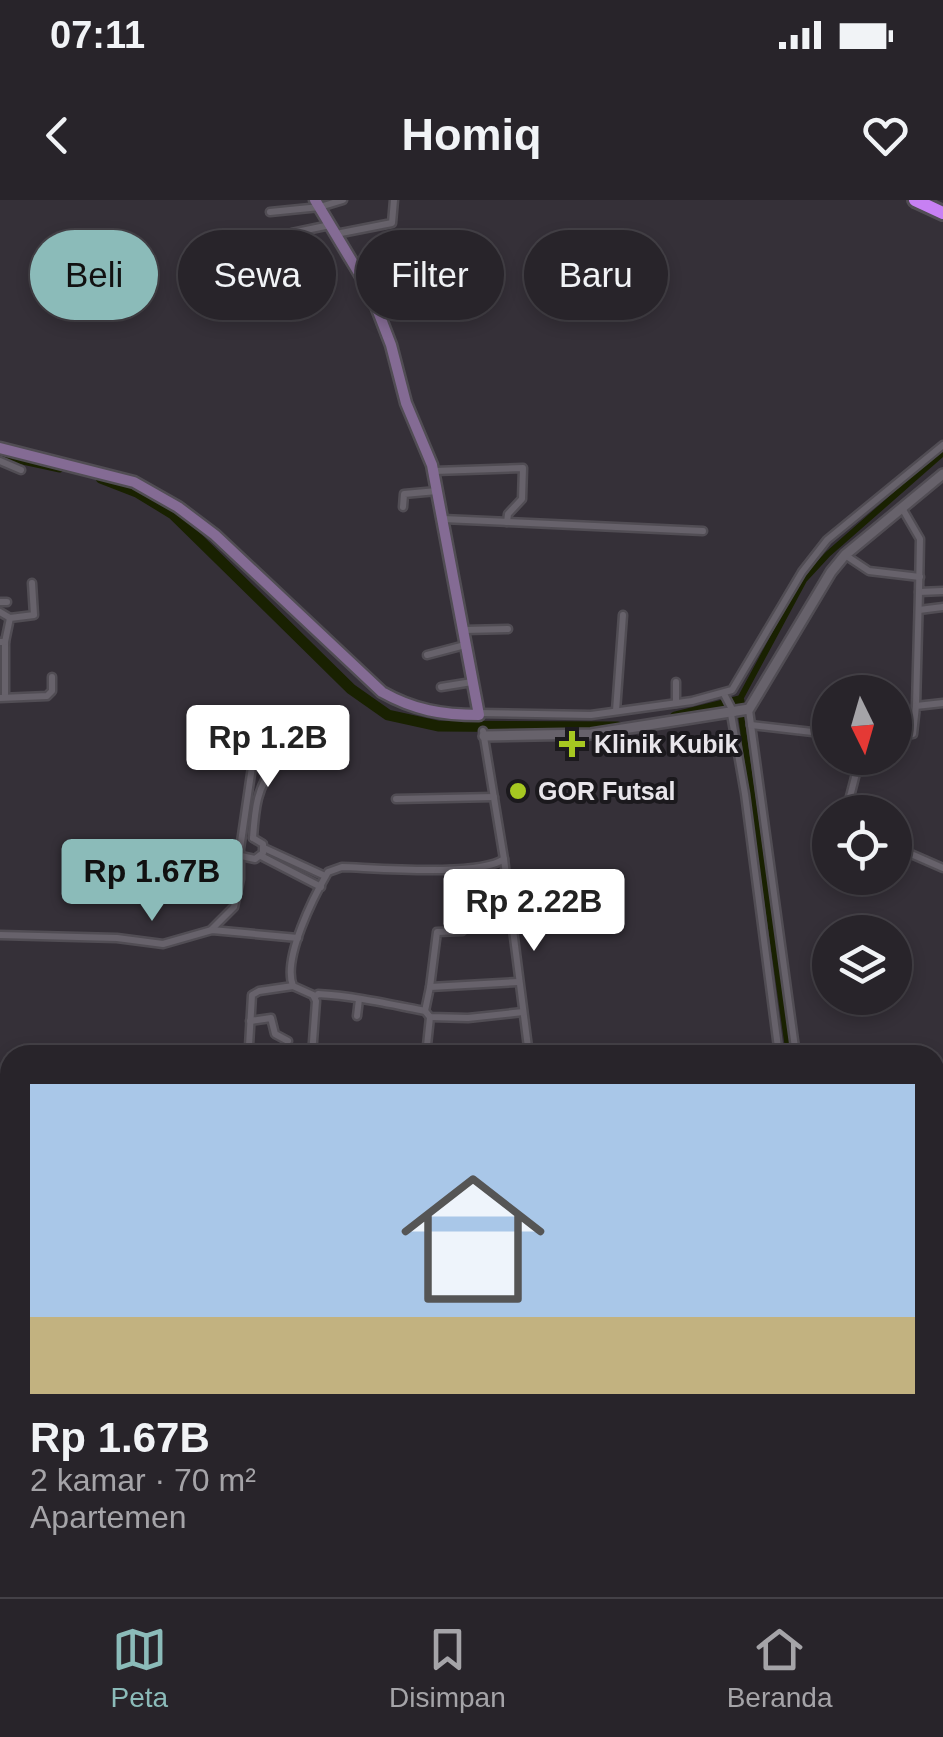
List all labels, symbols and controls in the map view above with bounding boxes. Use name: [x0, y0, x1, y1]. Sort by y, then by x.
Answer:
text: 07:11: [50, 14, 145, 56]
icon: back: [30, 108, 85, 163]
icon: heart: [858, 108, 913, 163]
text: Homiq: [402, 109, 542, 160]
chip: Beli: [30, 230, 158, 320]
chip: Sewa: [178, 230, 336, 320]
chip: Filter: [356, 230, 504, 320]
chip: Baru: [524, 230, 668, 320]
north arrow: [812, 675, 912, 775]
map controls: [812, 675, 912, 1015]
pin: Rp 1.2B: [176, 705, 360, 790]
text: Rp 1.2B: [208, 719, 328, 755]
place label: Klinik Kubik: [594, 730, 739, 758]
marker: Klinik Kubik: [559, 731, 585, 757]
place label: GOR Futsal: [538, 777, 676, 805]
marker: GOR Futsal: [507, 780, 529, 802]
button: locate: [812, 795, 912, 895]
pin: Rp 1.67B: [49, 839, 255, 924]
text: Rp 1.67B: [84, 853, 220, 889]
pin: Rp 2.22B: [431, 869, 637, 954]
text: Rp 2.22B: [466, 883, 602, 919]
button: layers: [812, 915, 912, 1015]
icon: home: [383, 1149, 563, 1329]
text: Rp 1.67B: [30, 1414, 210, 1461]
text: 2 kamar · 70 m²: [30, 1462, 256, 1498]
text: Apartemen: [30, 1499, 187, 1535]
tab: Peta: [110, 1622, 168, 1714]
tab: Disimpan: [389, 1622, 506, 1714]
tab: Beranda: [727, 1622, 833, 1714]

